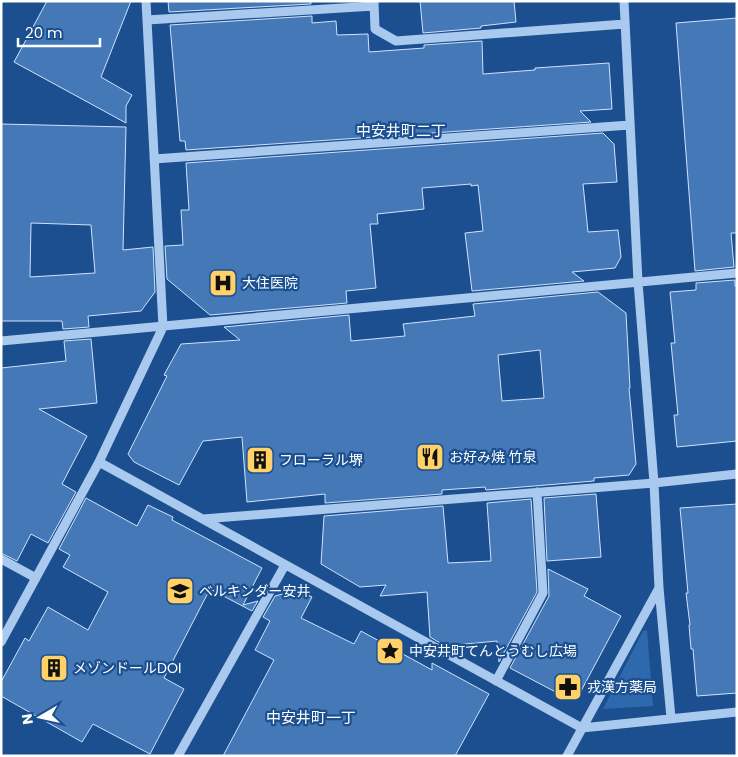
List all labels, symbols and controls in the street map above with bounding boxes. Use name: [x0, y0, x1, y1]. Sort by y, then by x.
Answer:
scale bar: [18, 15, 100, 47]
text: 20 m: [25, 22, 63, 43]
district label: 中安井町二丁: [356, 120, 446, 141]
hospital icon: 大住医院: [208, 268, 238, 298]
place label: 大住医院: [242, 273, 298, 293]
restaurant icon: お好み焼 竹泉: [415, 442, 445, 472]
building icon: フローラル堺: [245, 445, 275, 475]
place label: お好み焼 竹泉: [449, 447, 537, 467]
place label: フローラル堺: [279, 450, 363, 470]
school or university icon: ベルキンダー安井: [165, 576, 195, 606]
place label: ベルキンダー安井: [199, 581, 311, 601]
place icon: 中安井町てんとうむし広場: [375, 636, 405, 666]
place label: 中安井町てんとうむし広場: [409, 641, 577, 661]
building icon: メゾンドールDOI: [39, 653, 69, 683]
place label: メゾンドールDOI: [73, 658, 181, 678]
pharmacy icon: 戎漢方薬局: [553, 672, 583, 702]
place label: 戎漢方薬局: [587, 677, 657, 697]
north arrow: [15, 692, 65, 742]
district label: 中安井町一丁: [266, 707, 356, 728]
text: N: [16, 712, 38, 726]

